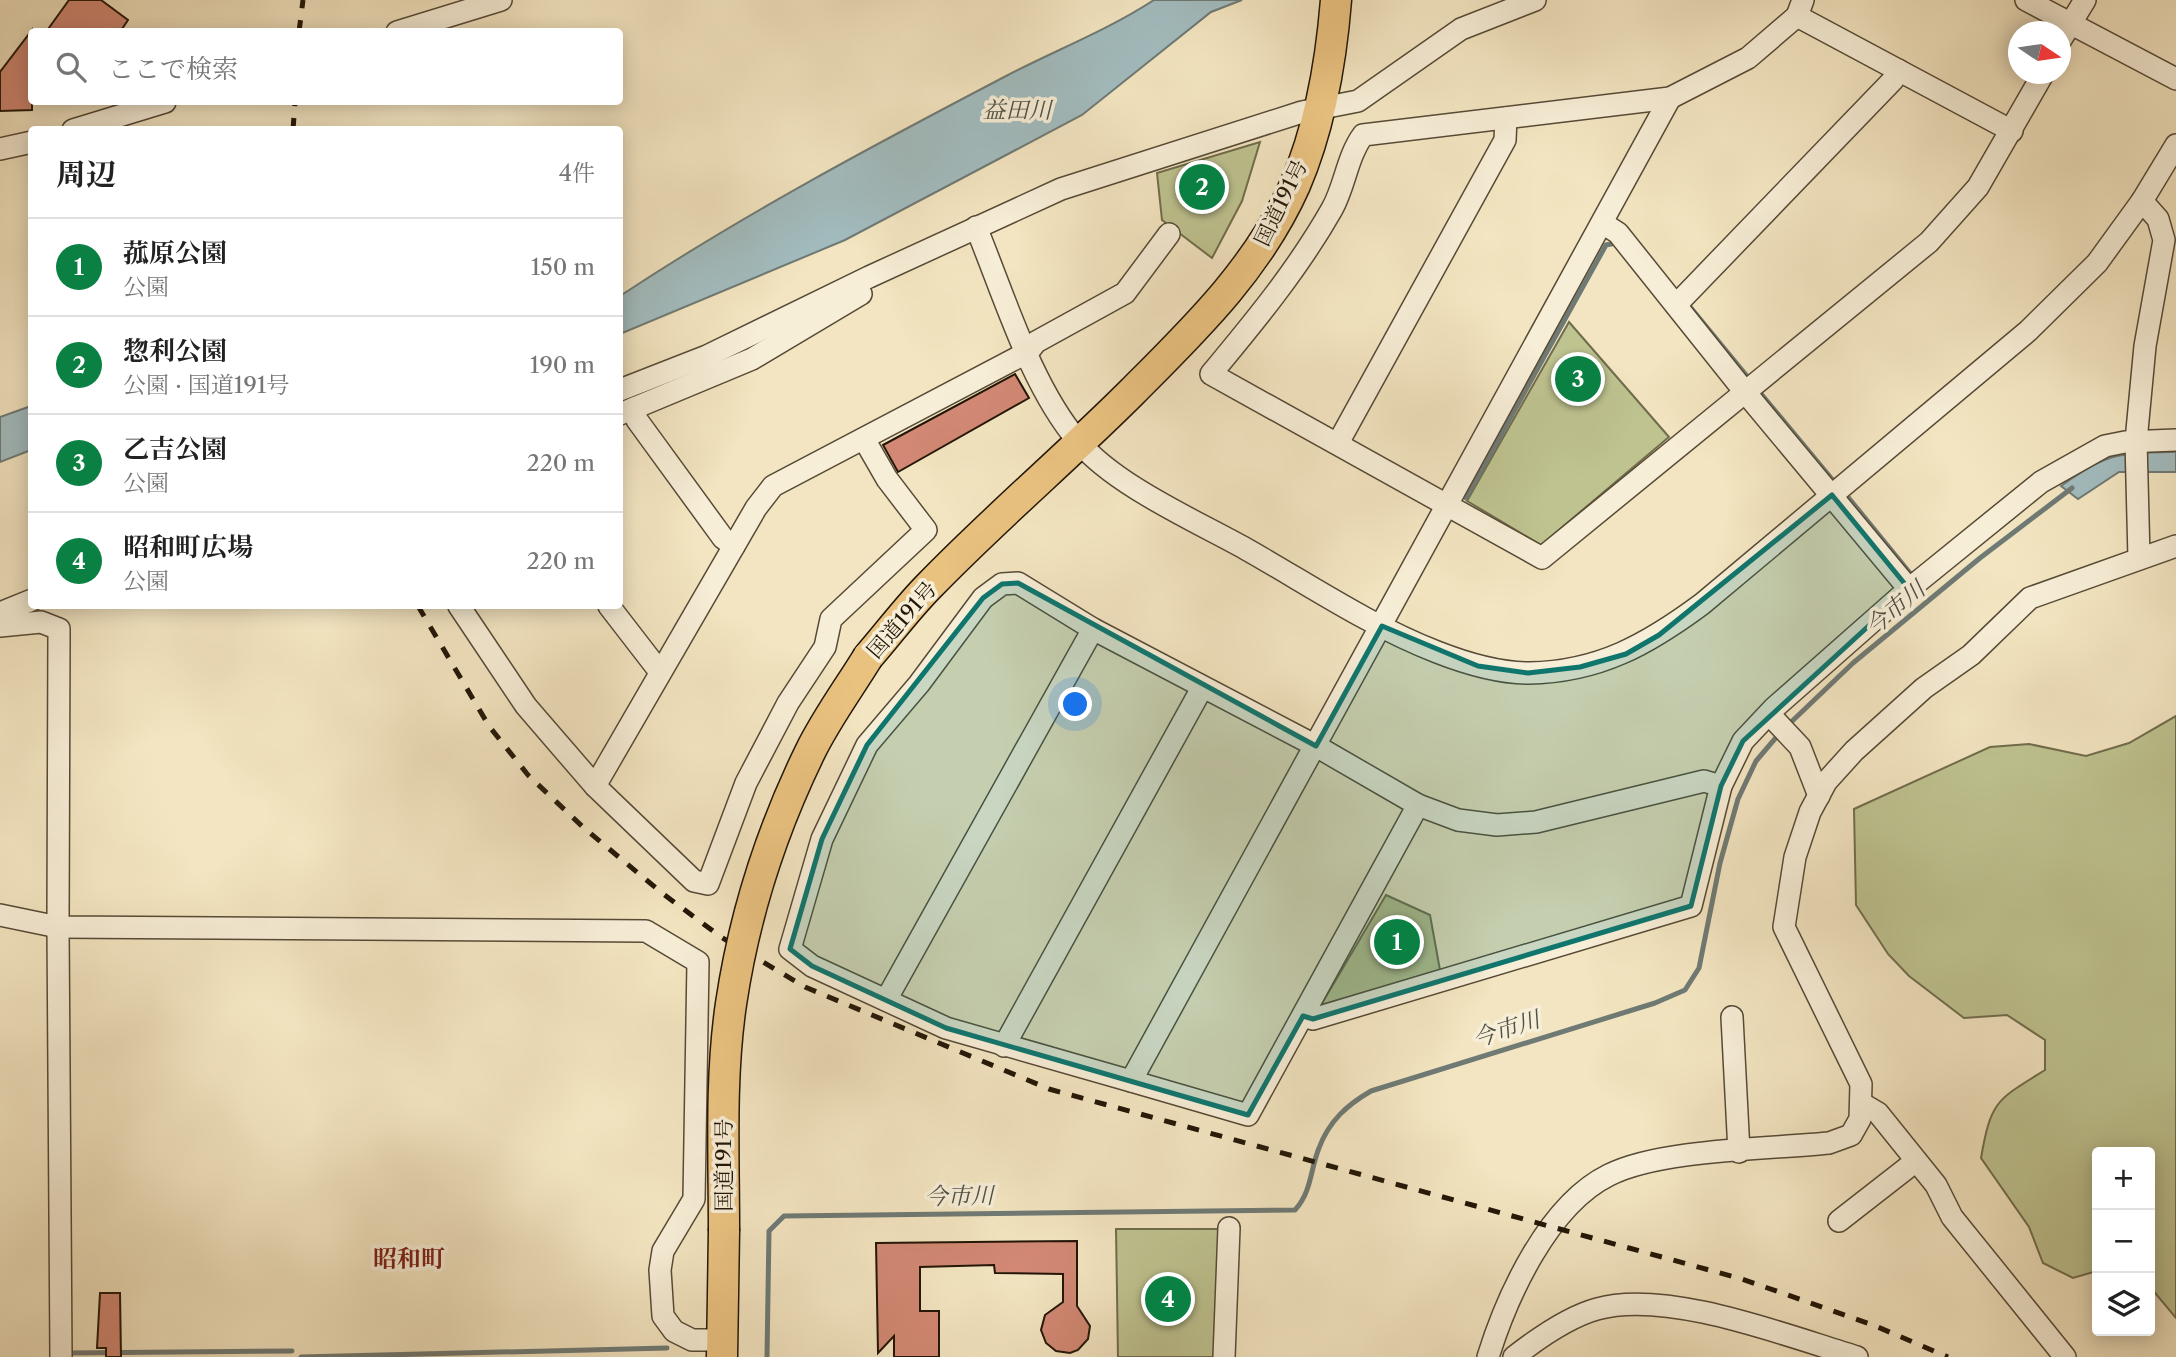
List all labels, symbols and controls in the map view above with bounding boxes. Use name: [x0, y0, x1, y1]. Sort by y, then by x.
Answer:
north arrow: [2008, 21, 2071, 84]
search box: [28, 28, 623, 105]
icon: search: [52, 48, 90, 86]
text: ここで検索: [108, 53, 238, 85]
water label: 益田川: [983, 96, 1055, 124]
text: 周辺: [56, 156, 116, 193]
street label: 国道191号: [1249, 156, 1312, 250]
text: 4件: [559, 159, 595, 187]
pin: 2: [1179, 161, 1225, 213]
text: 菰原公園: [123, 237, 227, 269]
text: 1: [74, 253, 84, 281]
text: 150 m: [531, 253, 595, 281]
text: 公園: [123, 273, 169, 301]
text: 惣利公園: [123, 335, 227, 367]
text: 2: [72, 351, 86, 379]
text: 190 m: [530, 351, 595, 379]
pin: 3: [1555, 353, 1601, 405]
text: 公園 · 国道191号: [123, 371, 290, 399]
text: 乙吉公園: [123, 433, 227, 465]
text: 3: [73, 449, 86, 477]
text: 220 m: [526, 449, 595, 477]
text: 公園: [123, 469, 169, 497]
text: 昭和町広場: [123, 531, 253, 563]
text: 4: [72, 547, 86, 575]
text: 220 m: [526, 547, 595, 575]
text: 公園: [123, 567, 169, 595]
water label: 今市川: [1860, 573, 1933, 641]
street label: 国道191号: [862, 576, 942, 663]
your location: [1058, 687, 1092, 721]
pin: 1: [1374, 916, 1420, 968]
water label: 今市川: [1469, 1004, 1546, 1053]
street label: 国道191号: [711, 1119, 736, 1211]
map controls: [2092, 1147, 2155, 1336]
button: +: [2092, 1147, 2155, 1210]
water label: 今市川: [924, 1181, 997, 1211]
button: −: [2092, 1210, 2155, 1273]
district label: 昭和町: [373, 1244, 445, 1273]
pin: 4: [1145, 1273, 1191, 1325]
button: layers: [2092, 1273, 2155, 1336]

